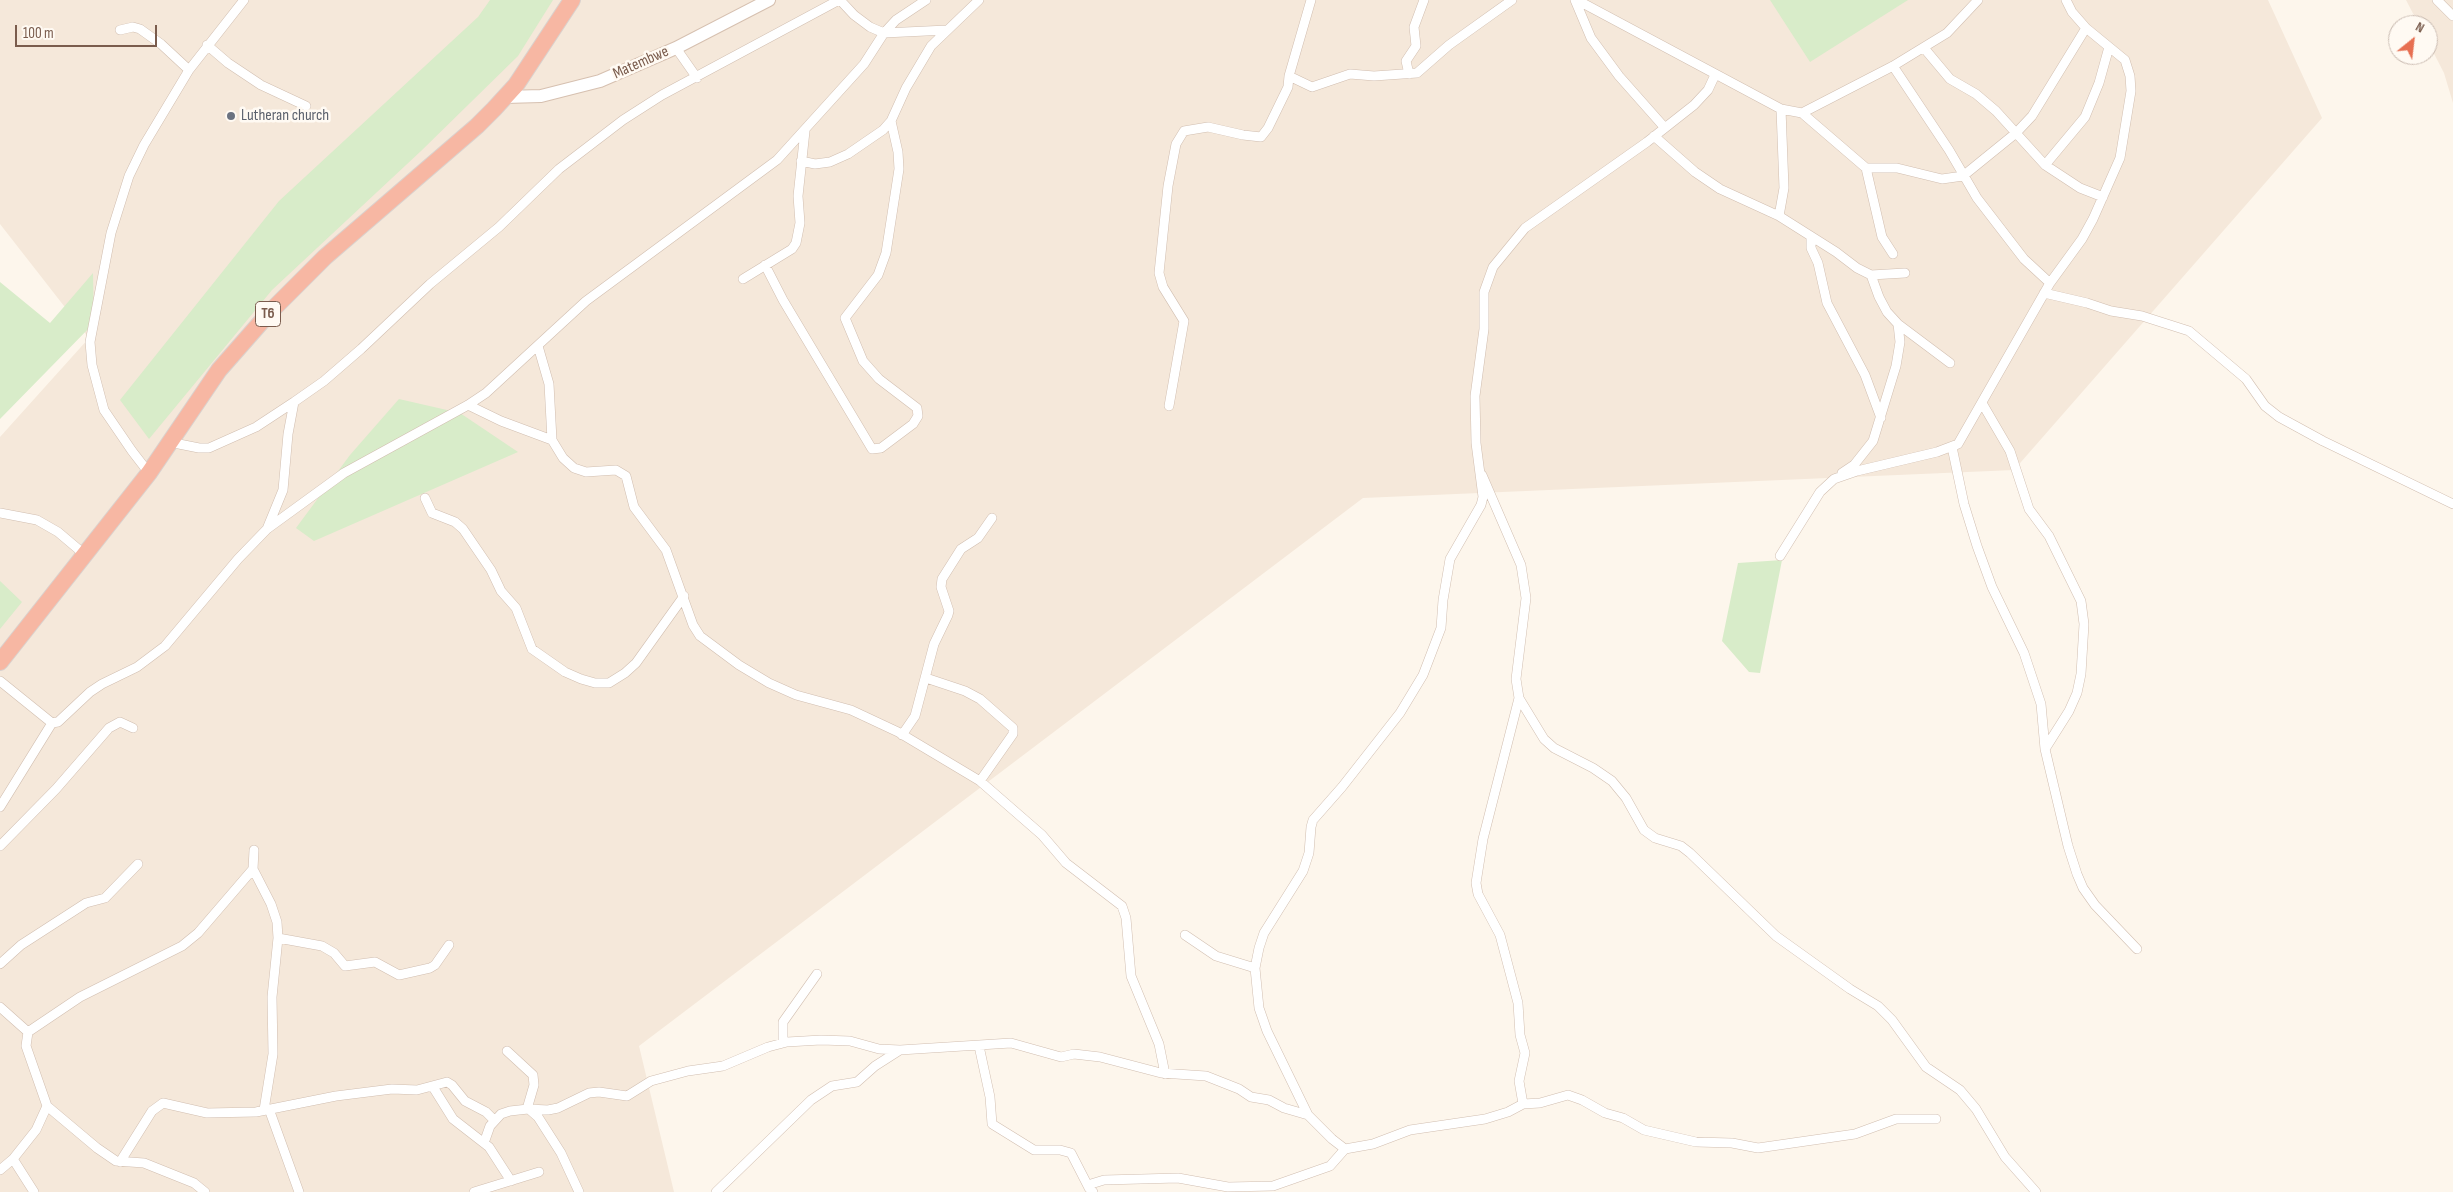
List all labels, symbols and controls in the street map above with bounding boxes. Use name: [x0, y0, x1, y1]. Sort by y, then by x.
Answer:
scale bar: [18, 15, 160, 47]
north arrow: [2388, 15, 2438, 65]
text: N: [2413, 18, 2427, 37]
text: 100 m: [23, 24, 54, 43]
street label: Matembwe: [610, 42, 672, 84]
place label: Lutheran church: [241, 106, 329, 126]
marker: Lutheran church: [225, 110, 237, 122]
road number: T6: [256, 302, 280, 326]

